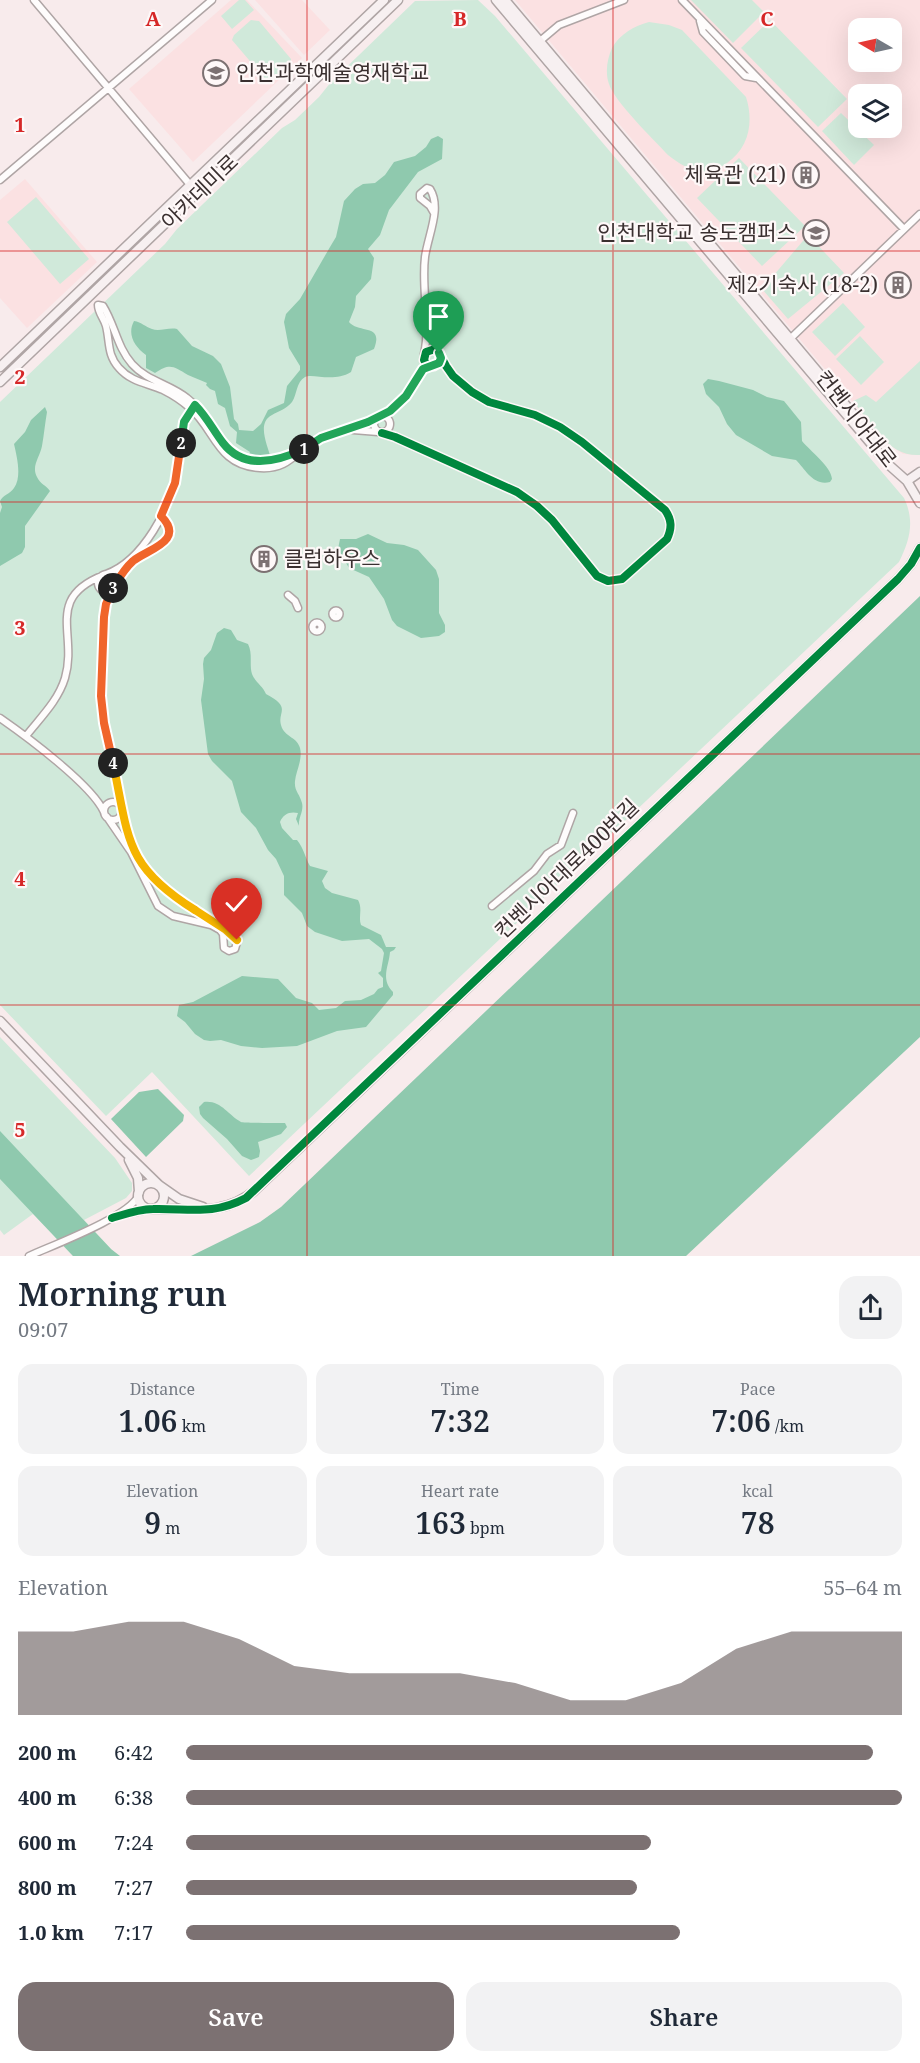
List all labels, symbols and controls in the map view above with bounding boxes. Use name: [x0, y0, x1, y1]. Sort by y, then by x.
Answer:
text: A: [145, 5, 161, 32]
text: B: [453, 5, 467, 32]
text: C: [760, 5, 774, 32]
north arrow: [848, 18, 902, 72]
map controls: [848, 18, 902, 138]
school or university icon: 인천과학예술영재학교: [201, 58, 231, 88]
place label: 인천과학예술영재학교: [236, 58, 429, 86]
button: layers: [848, 84, 902, 138]
text: 1: [14, 111, 26, 138]
street label: 아카데미로: [155, 148, 244, 235]
place label: 체육관 (21): [685, 160, 786, 188]
building icon: 체육관 (21): [791, 160, 821, 190]
place label: 인천대학교 송도캠퍼스: [597, 218, 796, 246]
school or university icon: 인천대학교 송도캠퍼스: [801, 218, 831, 248]
place label: 제2기숙사 (18-2): [727, 270, 878, 298]
building icon: 제2기숙사 (18-2): [883, 270, 913, 300]
pin: [413, 291, 464, 353]
icon: arrive: [422, 300, 455, 333]
text: 2: [14, 363, 26, 390]
street label: 컨벤시아대로: [810, 364, 904, 473]
pin: 2: [166, 428, 196, 458]
text: 2: [176, 432, 186, 454]
pin: 1: [289, 434, 319, 464]
text: 1: [299, 438, 309, 460]
building icon: 클럽하우스: [249, 544, 279, 574]
place label: 클럽하우스: [284, 544, 381, 572]
pin: 3: [98, 573, 128, 603]
text: 3: [108, 577, 118, 599]
text: 3: [14, 614, 26, 641]
pin: 4: [98, 748, 128, 778]
text: 4: [108, 752, 118, 774]
street label: 컨벤시아대로400번길: [488, 792, 644, 944]
text: 4: [14, 865, 26, 892]
pin: [211, 878, 262, 940]
icon: check: [220, 887, 253, 920]
text: 5: [14, 1116, 26, 1143]
text: Morning run: [18, 1271, 227, 1316]
button: share: [839, 1276, 902, 1339]
text: 09:07: [18, 1316, 68, 1343]
text: Distance: [130, 1378, 195, 1400]
text: Time: [441, 1378, 479, 1400]
text: Pace: [740, 1378, 775, 1400]
text: 1.06: [119, 1400, 178, 1441]
text: 7:32: [430, 1400, 490, 1441]
text: 7:06: [711, 1400, 771, 1441]
text: km: [178, 1415, 206, 1437]
text: /km: [771, 1415, 804, 1437]
text: Elevation: [126, 1480, 198, 1502]
text: Heart rate: [421, 1480, 499, 1502]
text: kcal: [742, 1480, 773, 1502]
text: 9: [144, 1502, 161, 1543]
text: 163: [415, 1502, 466, 1543]
text: 78: [741, 1502, 775, 1543]
text: m: [161, 1517, 180, 1539]
text: bpm: [466, 1517, 505, 1539]
text: Elevation: [18, 1574, 108, 1601]
text: 55–64 m: [823, 1574, 902, 1601]
text: 200 m: [18, 1739, 77, 1766]
text: 6:42: [114, 1739, 153, 1766]
text: 400 m: [18, 1784, 77, 1811]
text: 6:38: [114, 1784, 153, 1811]
text: 600 m: [18, 1829, 77, 1856]
text: 7:24: [114, 1829, 153, 1856]
text: 800 m: [18, 1874, 77, 1901]
text: 7:27: [114, 1874, 153, 1901]
text: 1.0 km: [18, 1919, 84, 1946]
text: 7:17: [114, 1919, 153, 1946]
button: Save: [18, 1982, 454, 2051]
button: Share: [466, 1982, 902, 2051]

